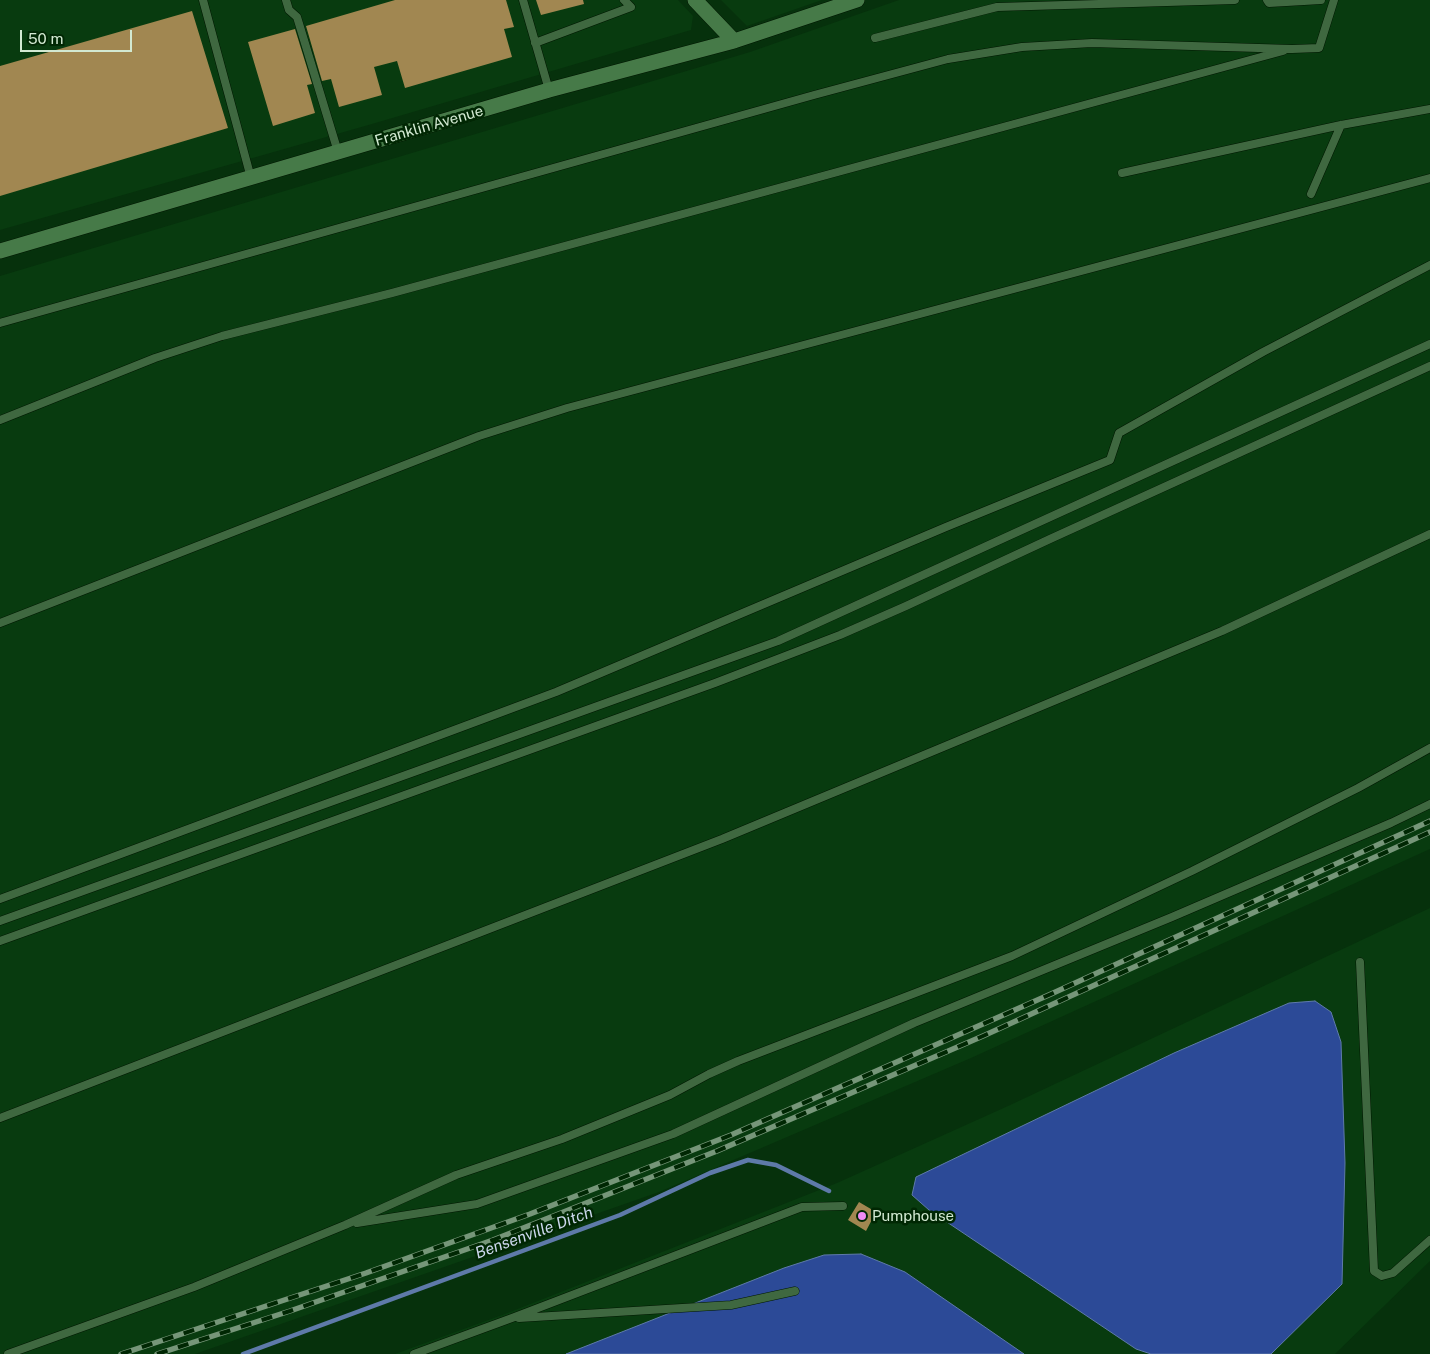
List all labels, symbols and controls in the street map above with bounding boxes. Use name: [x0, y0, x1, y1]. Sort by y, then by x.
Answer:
scale bar: [22, 20, 135, 52]
text: 50 m: [28, 30, 63, 47]
street label: Franklin Avenue: [373, 102, 485, 150]
water label: Bensenville Ditch: [472, 1203, 596, 1263]
place label: Pumphouse: [872, 1207, 954, 1225]
marker: Pumphouse: [856, 1210, 868, 1222]

